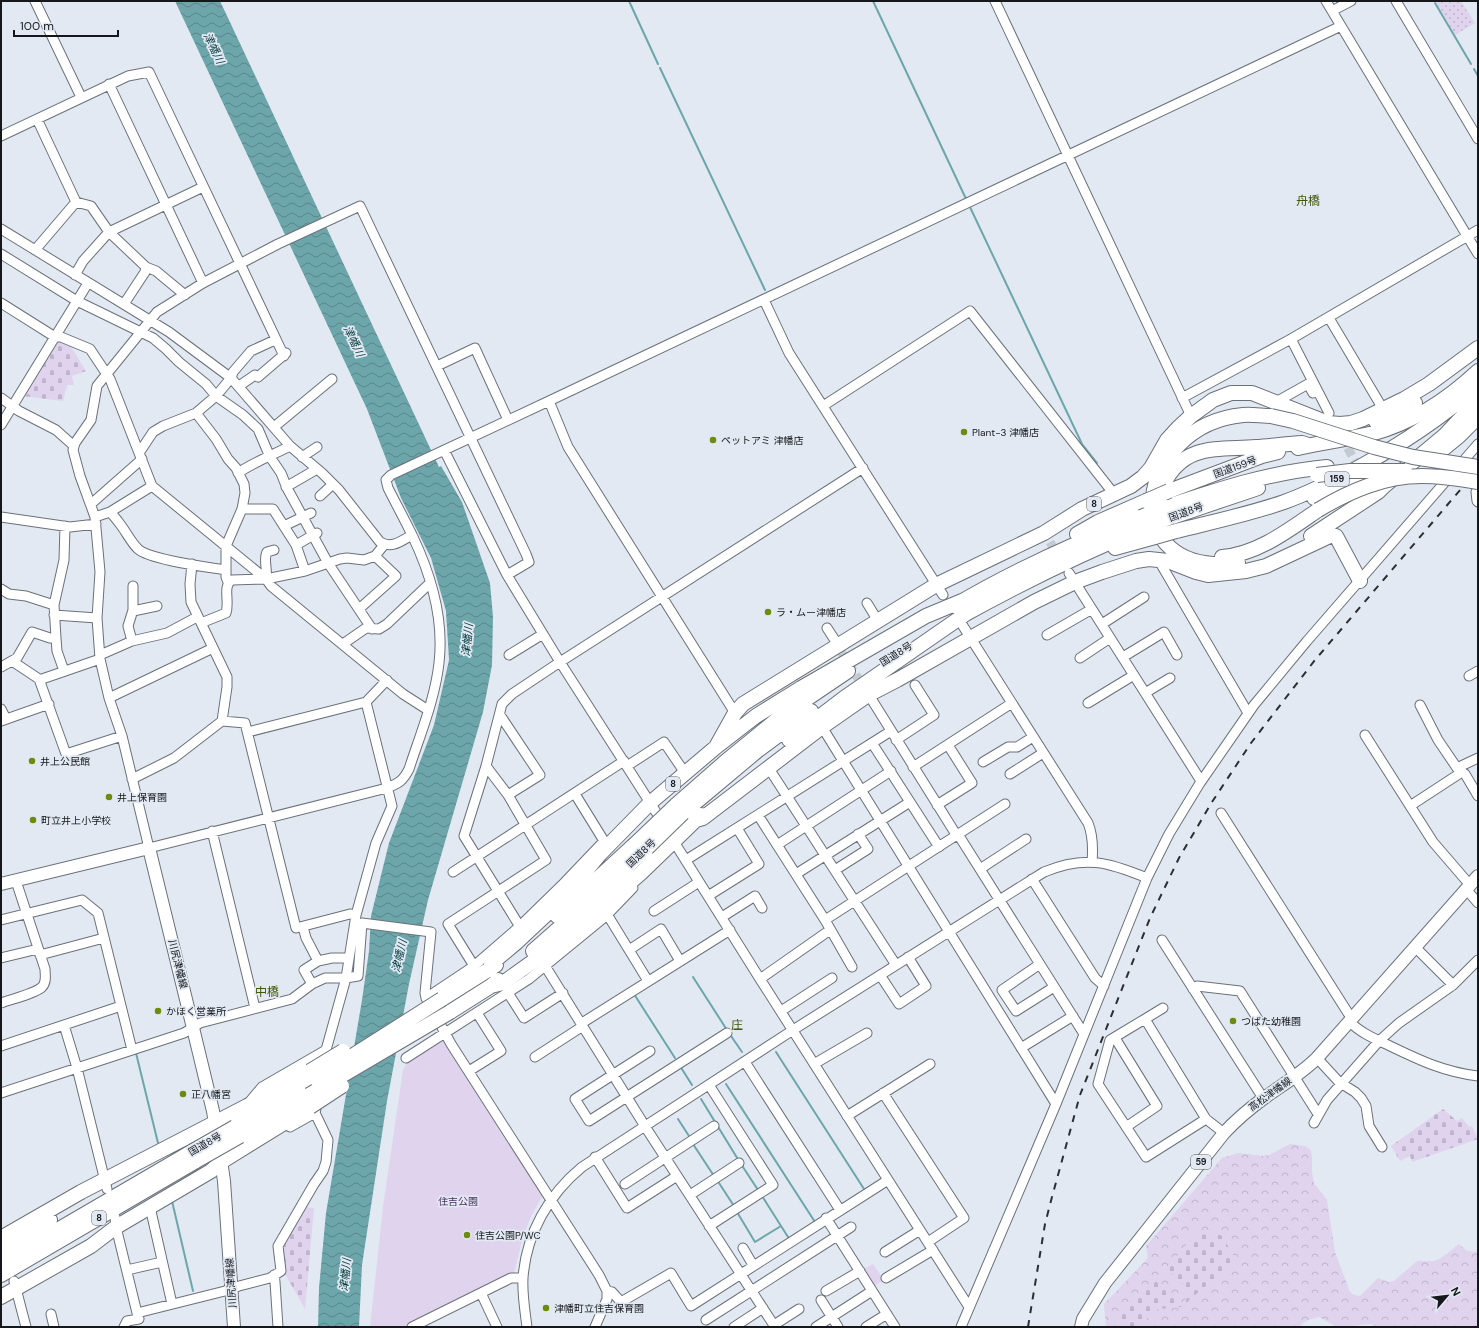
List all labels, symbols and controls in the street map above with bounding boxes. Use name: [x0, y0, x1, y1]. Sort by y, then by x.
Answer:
scale bar: [14, 12, 118, 38]
text: 100 m: [20, 18, 54, 34]
water label: 津幡川: [200, 30, 228, 67]
district label: 舟橋: [1296, 193, 1320, 209]
water label: 津幡川: [340, 323, 368, 360]
place label: Plant-3 津幡店: [972, 426, 1039, 439]
marker: Plant-3 津幡店: [959, 427, 969, 437]
place label: ペットアミ 津幡店: [721, 434, 803, 447]
marker: ペットアミ 津幡店: [708, 435, 718, 445]
street label: 国道159号: [1212, 453, 1258, 481]
road number: 159: [1325, 472, 1349, 486]
road number: 8: [1087, 497, 1101, 511]
street label: 国道8号: [1167, 500, 1205, 524]
place label: ラ・ムー津幡店: [776, 606, 846, 619]
marker: ラ・ムー津幡店: [763, 607, 773, 617]
water label: 津幡川: [458, 622, 476, 657]
street label: 国道8号: [877, 639, 915, 669]
place label: 井上公民館: [40, 755, 90, 768]
marker: 井上公民館: [27, 756, 37, 766]
road number: 8: [666, 777, 680, 791]
place label: 井上保育園: [117, 791, 167, 804]
marker: 井上保育園: [104, 792, 114, 802]
place label: 町立井上小学校: [41, 814, 111, 827]
marker: 町立井上小学校: [28, 815, 38, 825]
street label: 国道8号: [624, 836, 658, 870]
water label: 津幡川: [388, 937, 410, 974]
street label: 川尻津幡線: [166, 938, 190, 990]
district label: 中橋: [255, 984, 279, 1000]
place label: かほく営業所: [166, 1005, 226, 1018]
marker: かほく営業所: [153, 1006, 163, 1016]
place label: つばた幼稚園: [1241, 1015, 1301, 1028]
marker: つばた幼稚園: [1228, 1016, 1238, 1026]
district label: 庄: [731, 1017, 743, 1033]
street label: 高松津幡線: [1246, 1074, 1294, 1114]
place label: 正八幡宮: [191, 1088, 231, 1101]
marker: 正八幡宮: [178, 1089, 188, 1099]
street label: 国道8号: [186, 1129, 224, 1159]
road number: 59: [1191, 1155, 1211, 1169]
park label: 住吉公園: [438, 1195, 478, 1208]
road number: 8: [92, 1211, 106, 1225]
place label: 住吉公園P/WC: [475, 1229, 541, 1242]
marker: 住吉公園P/WC: [462, 1230, 472, 1240]
water label: 津幡川: [336, 1257, 354, 1292]
street label: 川尻津幡線: [223, 1258, 239, 1308]
north arrow: [1427, 1276, 1467, 1316]
text: N: [1448, 1284, 1464, 1298]
place label: 津幡町立住吉保育園: [554, 1302, 644, 1315]
marker: 津幡町立住吉保育園: [541, 1303, 551, 1313]

